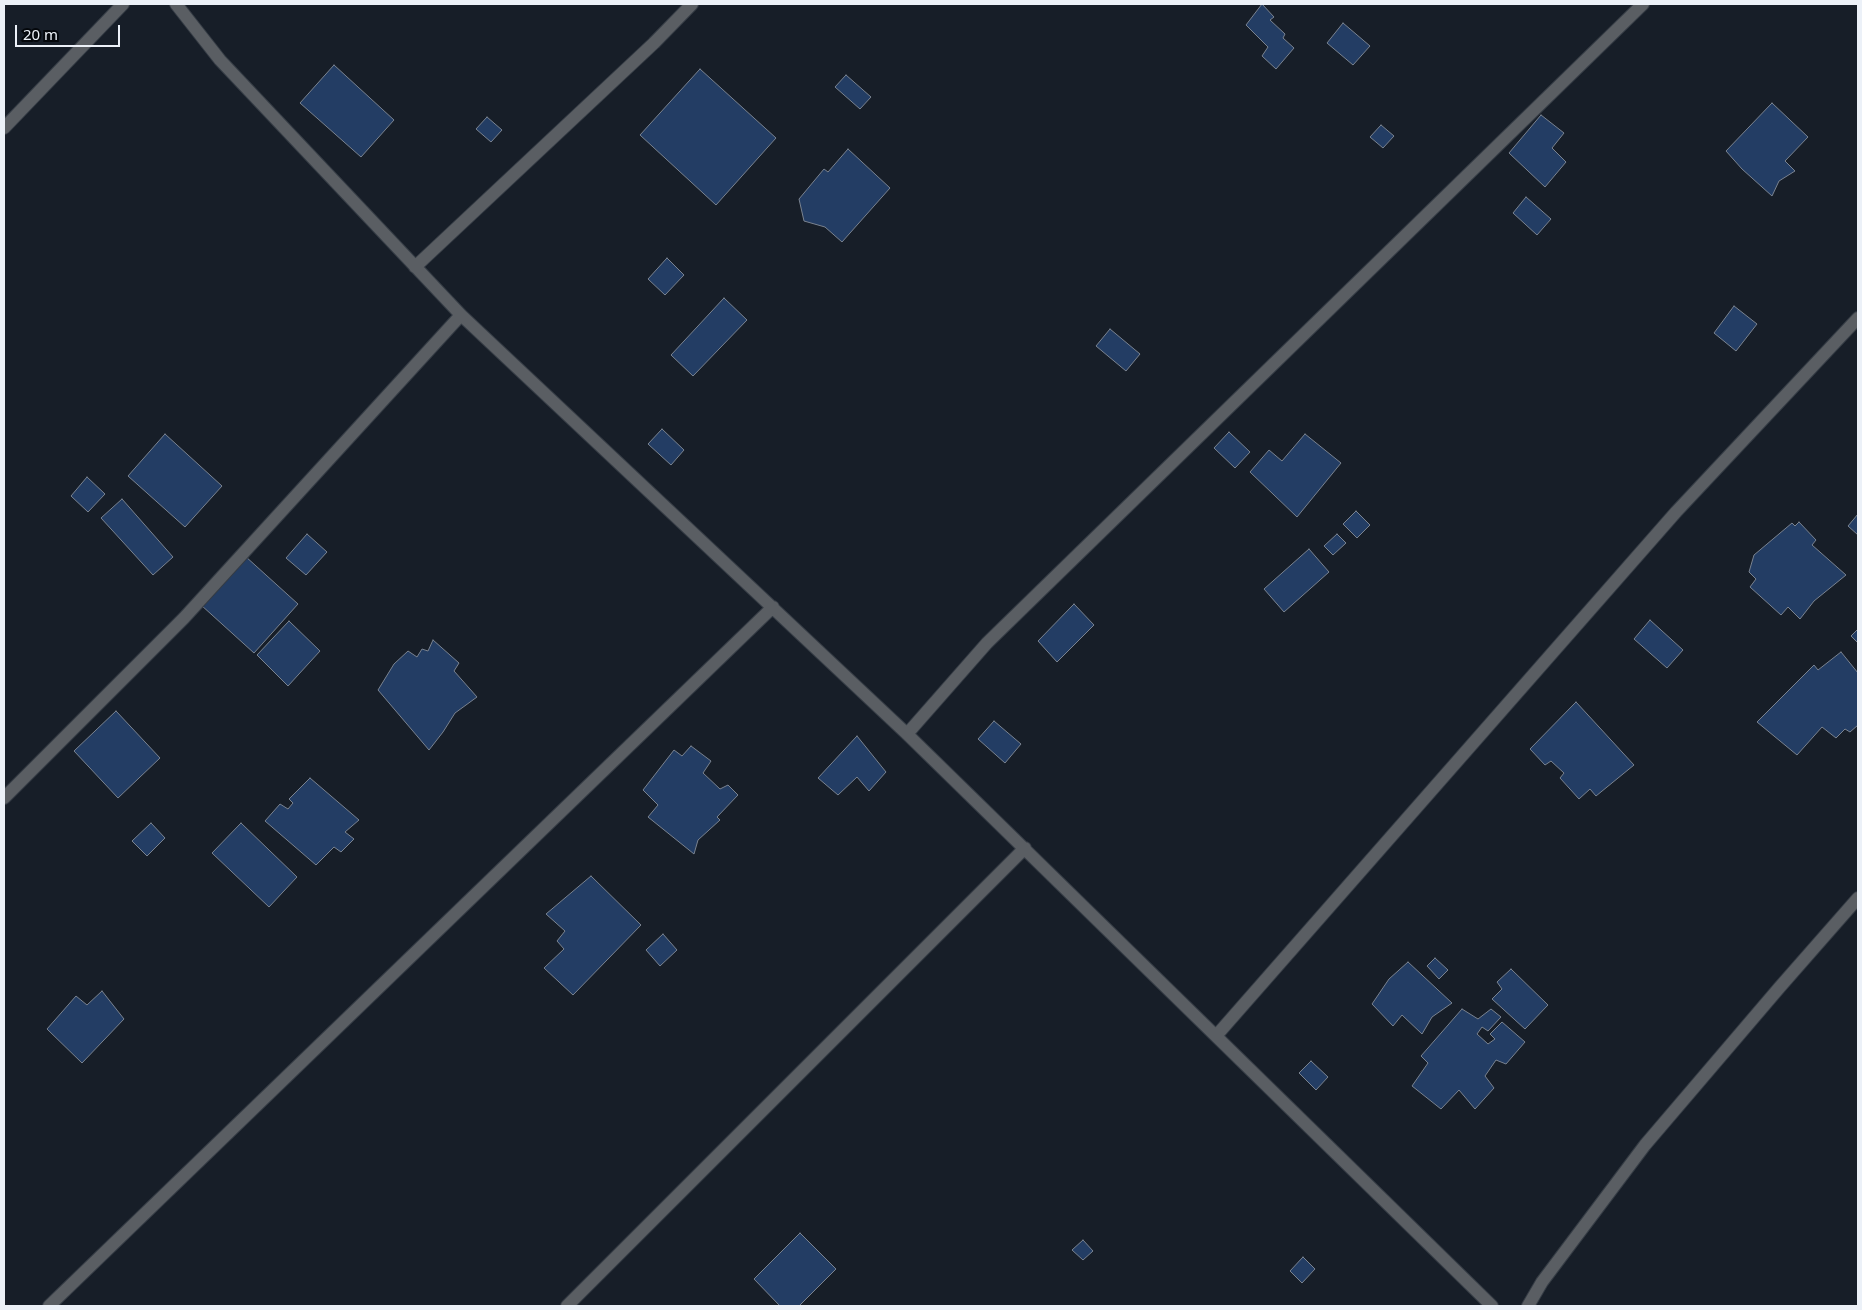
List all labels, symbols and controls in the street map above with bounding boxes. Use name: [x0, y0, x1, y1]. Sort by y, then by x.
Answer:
scale bar: [18, 15, 122, 47]
text: 20 m: [23, 24, 58, 44]

